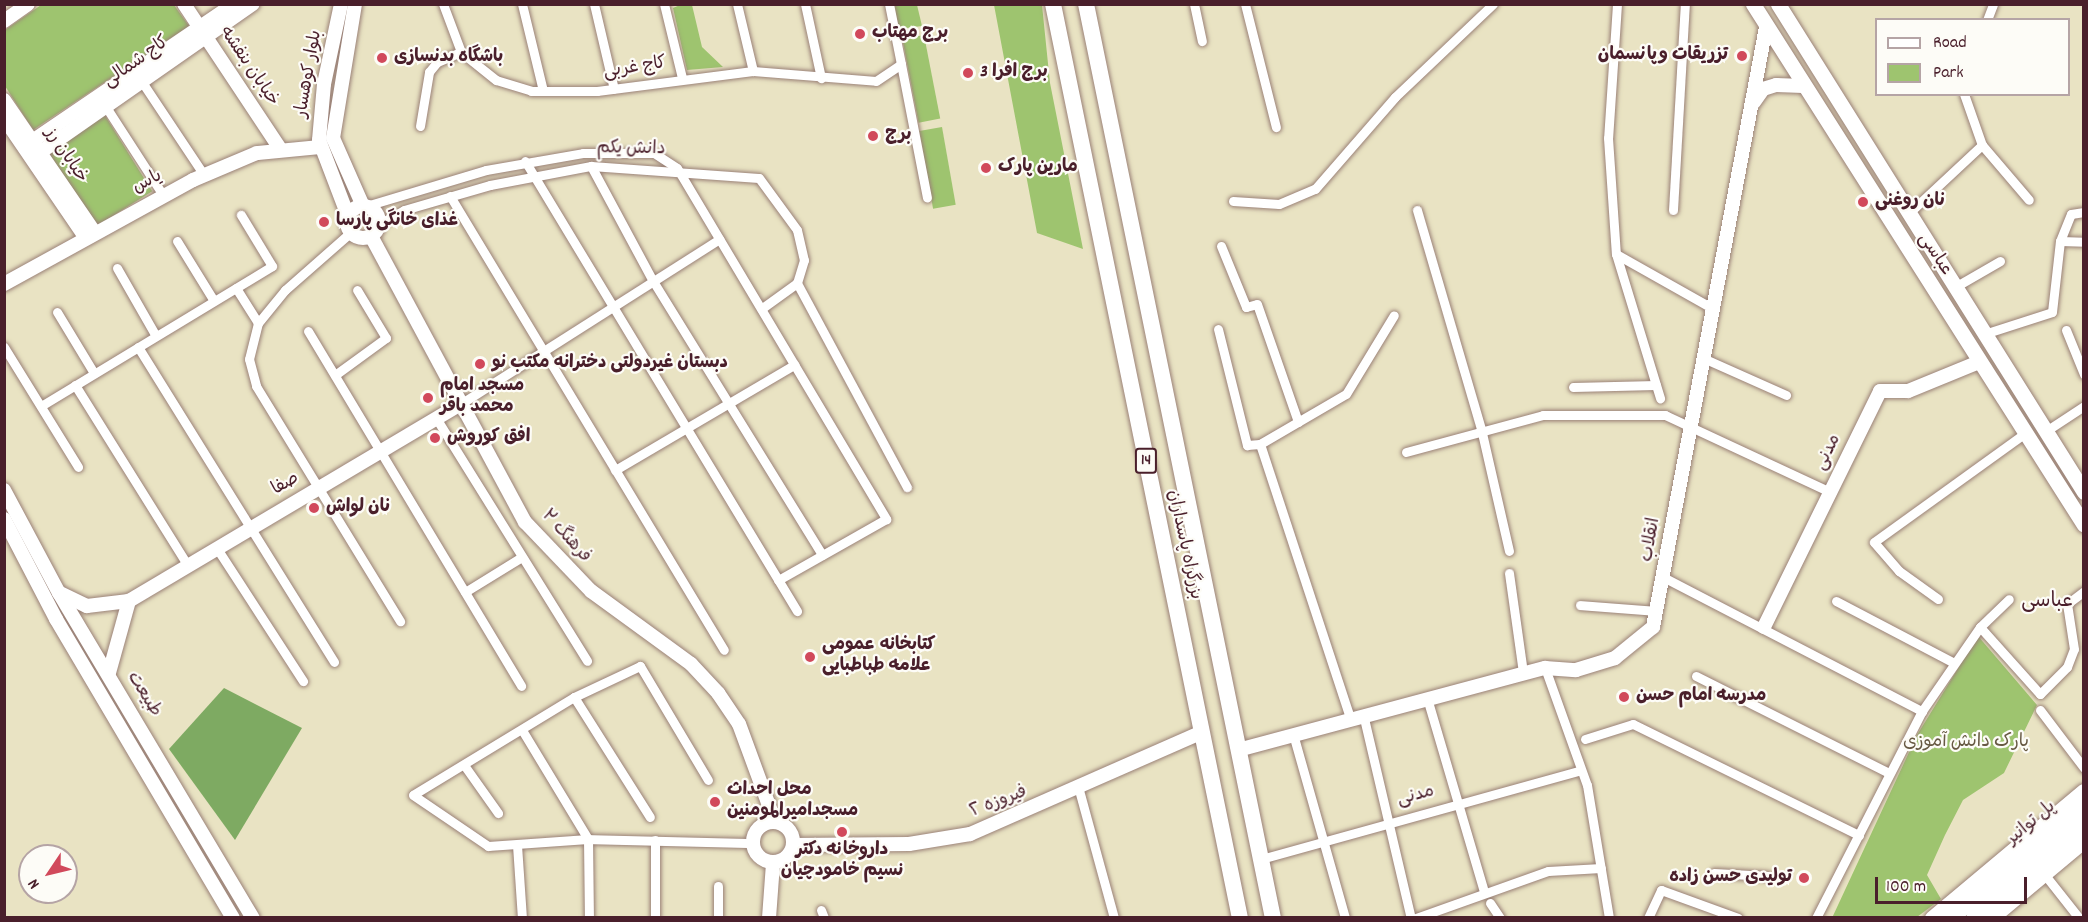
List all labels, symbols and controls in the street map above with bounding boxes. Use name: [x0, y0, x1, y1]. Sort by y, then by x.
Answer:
legend: [1875, 18, 2070, 96]
street label: خیابان بنفشه: [213, 23, 283, 111]
place label: برج مهتاب: [872, 23, 948, 45]
marker: برج مهتاب: [853, 27, 867, 41]
street label: بلوار کوهسار: [292, 29, 328, 119]
text: Road: [1933, 31, 1967, 56]
street label: کاج شمالی: [100, 33, 174, 93]
place label: تزریقات وپانسمان: [1598, 45, 1728, 67]
place label: باشگاه بدنسازی: [394, 47, 503, 69]
marker: تزریقات وپانسمان: [1733, 47, 1751, 65]
marker: باشگاه بدنسازی: [375, 51, 389, 65]
street label: کاج غربی: [602, 53, 668, 85]
text: Park: [1933, 61, 1964, 86]
place label: برج افرا 3: [980, 62, 1048, 84]
marker: برج افرا 3: [961, 66, 975, 80]
street label: خیابان رز: [39, 124, 91, 188]
place label: برج: [885, 125, 911, 147]
marker: برج: [866, 129, 880, 143]
street label: دانش یکم: [596, 139, 666, 161]
place label: مارین پارک: [998, 157, 1078, 179]
marker: مارین پارک: [979, 161, 993, 175]
street label: یاس: [130, 166, 166, 200]
place label: نان روغنی: [1875, 191, 1945, 213]
marker: نان روغنی: [1856, 195, 1870, 209]
place label: غذای خانگی پارسا: [336, 211, 458, 233]
marker: غذای خانگی پارسا: [317, 215, 331, 229]
street label: عباسى: [1912, 230, 1956, 280]
place label: دبستان غیردولتی دخترانه مکتب نو: [492, 353, 728, 375]
marker: دبستان غیردولتی دخترانه مکتب نو: [473, 357, 487, 371]
place label: مسجد امام محمد باقر: [440, 377, 524, 420]
marker: مسجد امام محمد باقر: [421, 391, 435, 405]
place label: افق کوروش: [447, 427, 530, 449]
marker: افق کوروش: [428, 431, 442, 445]
street label: مدنی: [1811, 431, 1847, 475]
road number: 14: [1134, 448, 1158, 474]
street label: صفا: [268, 469, 304, 501]
street label: بزرگراه پاسداران: [1161, 488, 1205, 602]
place label: نان لواش: [326, 497, 390, 519]
marker: نان لواش: [307, 501, 321, 515]
street label: فرهنگ ۲: [536, 506, 594, 568]
street label: انقلاب: [1638, 516, 1666, 564]
district label: عباسی: [2021, 590, 2073, 614]
place label: کتابخانه عمومی علامه طباطبایی: [822, 636, 935, 678]
marker: کتابخانه عمومی علامه طباطبایی: [803, 650, 817, 664]
street label: طبیعت: [121, 669, 165, 721]
place label: مدرسه امام حسن: [1636, 686, 1767, 708]
marker: مدرسه امام حسن: [1617, 690, 1631, 704]
park label: پارک دانش آموزی: [1903, 732, 2029, 754]
place label: محل احداث مسجدامیرالمومنین: [727, 781, 858, 824]
street label: فیروزه ٢: [967, 782, 1031, 824]
street label: مدنی: [1395, 782, 1437, 812]
marker: محل احداث مسجدامیرالمومنین: [708, 795, 722, 809]
street label: پل توانیر: [2003, 797, 2061, 851]
marker: داروخانه دکتر نسیم خامودچیان: [835, 825, 849, 839]
place label: داروخانه دکتر نسیم خامودچیان: [781, 841, 903, 884]
north arrow: [18, 844, 78, 904]
scale bar: [1878, 865, 2030, 903]
place label: تولیدی حسن زاده: [1669, 867, 1792, 889]
marker: تولیدی حسن زاده: [1797, 871, 1811, 885]
text: N: [23, 874, 46, 893]
text: 100 m: [1886, 875, 1926, 900]

